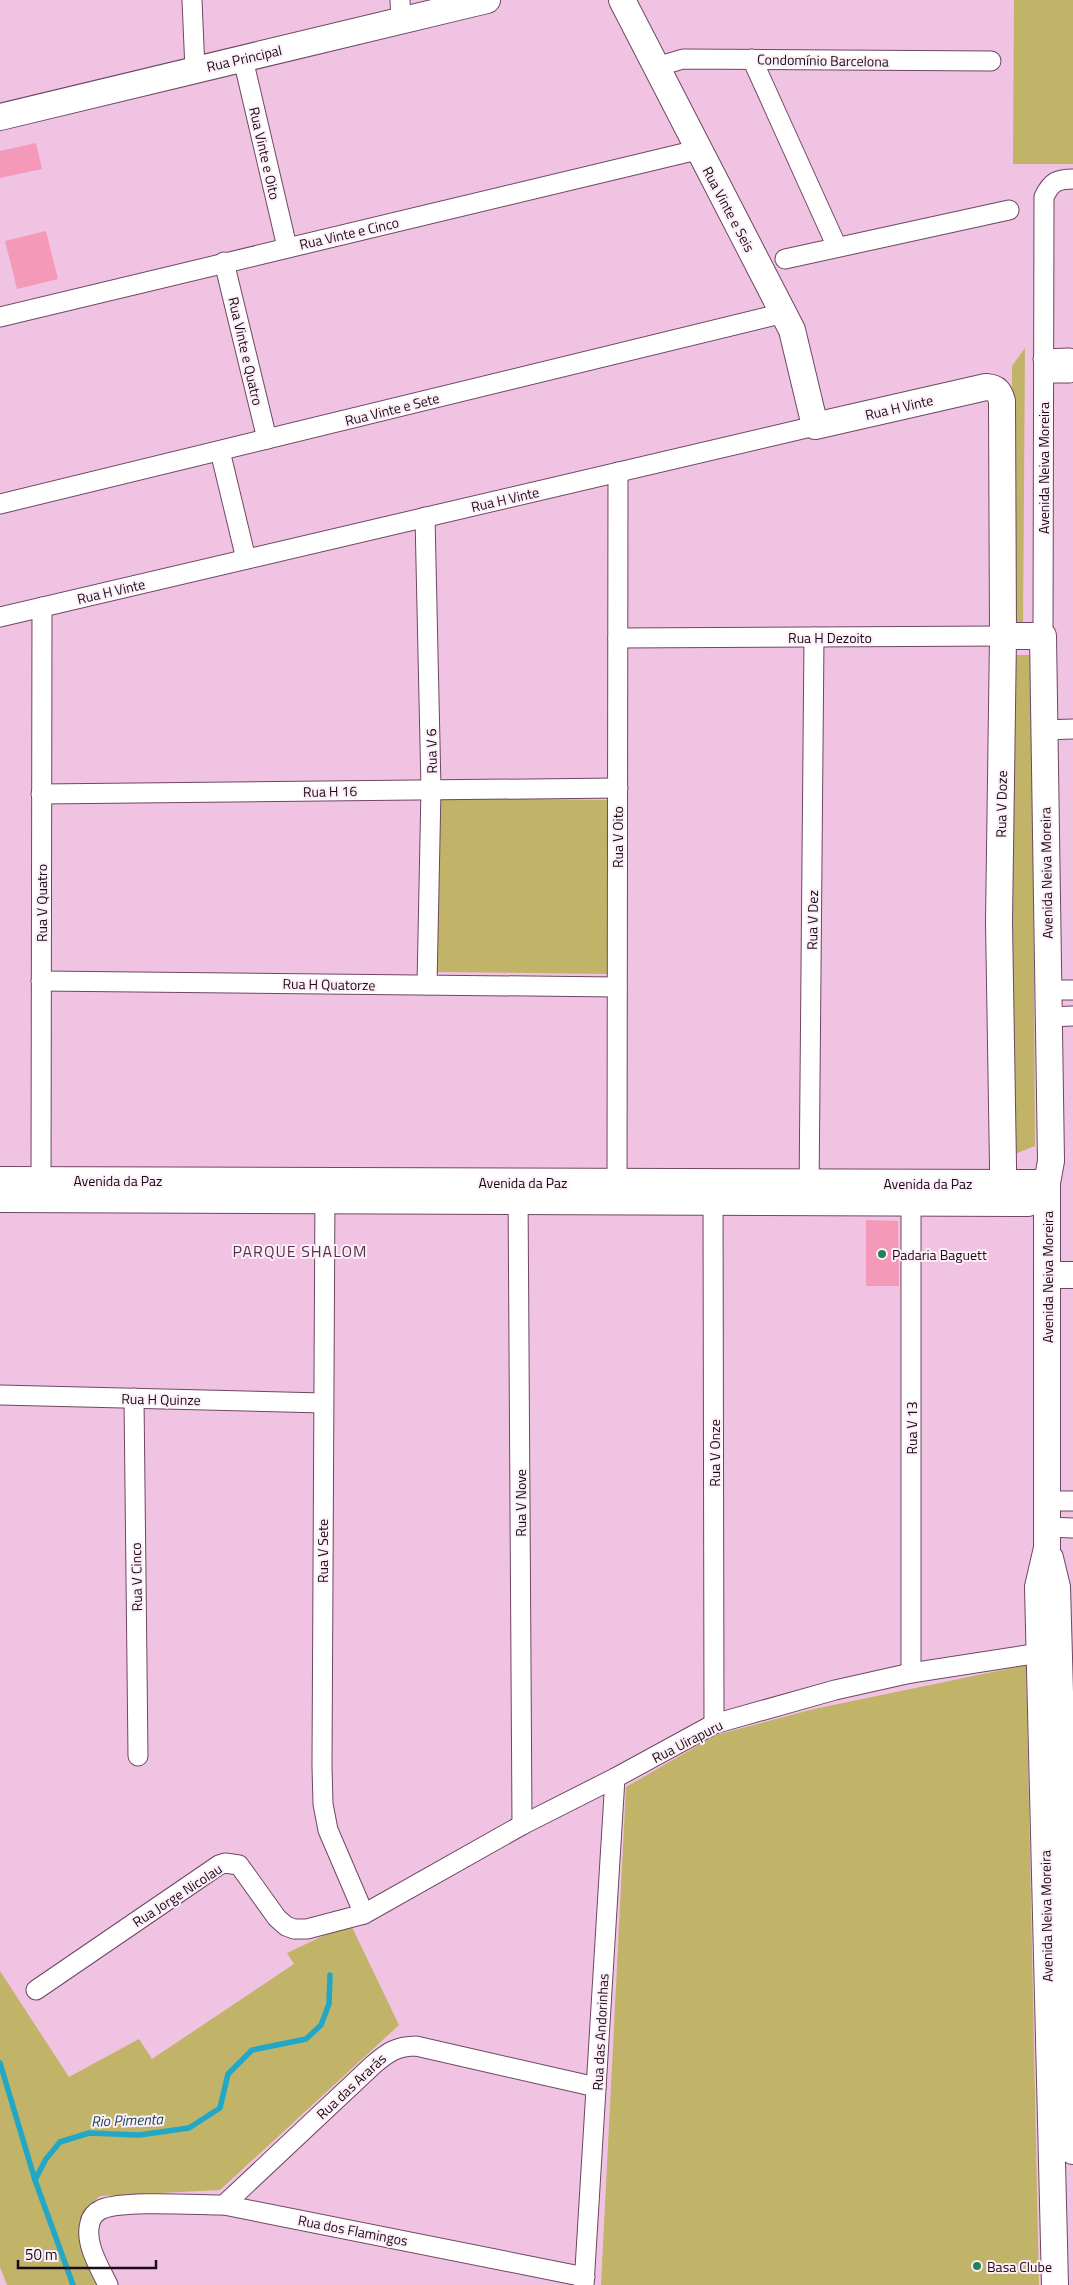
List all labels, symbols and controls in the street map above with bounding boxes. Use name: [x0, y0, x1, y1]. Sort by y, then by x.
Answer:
street label: Rua Principal: [204, 39, 284, 77]
street label: Condomínio Barcelona: [757, 48, 889, 72]
street label: Rua Vinte e Oito: [244, 105, 286, 201]
street label: Rua Vinte e Seis: [698, 162, 760, 256]
street label: Rua Vinte e Cinco: [297, 211, 401, 255]
street label: Rua Vinte e Quatro: [223, 295, 269, 407]
street label: Rua Vinte e Sete: [343, 387, 441, 431]
street label: Rua H Vinte: [863, 389, 935, 425]
street label: Avenida Neiva Moreira: [1033, 402, 1054, 534]
street label: Rua H Vinte: [469, 481, 541, 517]
street label: Rua H Vinte: [75, 573, 147, 609]
street label: Rua H Dezoito: [788, 627, 872, 648]
street label: Rua V 6: [420, 728, 442, 774]
street label: Rua V Doze: [990, 770, 1012, 838]
street label: Rua H 16: [303, 780, 357, 802]
street label: Rua V Oito: [607, 806, 628, 868]
street label: Avenida Neiva Moreira: [1034, 807, 1058, 939]
street label: Rua V Quatro: [31, 864, 52, 942]
street label: Rua V Dez: [801, 890, 823, 950]
street label: Rua H Quatorze: [282, 973, 376, 995]
street label: Avenida da Paz: [74, 1170, 162, 1191]
street label: Avenida da Paz: [479, 1172, 567, 1193]
street label: Avenida da Paz: [884, 1173, 972, 1194]
street label: Avenida Neiva Moreira: [1037, 1211, 1058, 1343]
district label: PARQUE SHALOM: [233, 1239, 367, 1263]
place label: Padaria Baguett: [892, 1244, 987, 1265]
marker: Padaria Baguett: [876, 1248, 888, 1260]
street label: Rua H Quinze: [121, 1388, 201, 1410]
street label: Rua V 13: [901, 1401, 922, 1455]
street label: Rua V Onze: [704, 1419, 725, 1487]
street label: Rua V Nove: [510, 1469, 531, 1537]
street label: Rua V Sete: [312, 1519, 333, 1583]
street label: Rua V Cinco: [125, 1542, 147, 1612]
street label: Rua Uirapuru: [648, 1714, 726, 1768]
street label: Avenida Neiva Moreira: [1034, 1850, 1058, 1982]
street label: Rua Jorge Nicolau: [128, 1858, 226, 1932]
street label: Rua das Andorinhas: [586, 1973, 614, 2091]
street label: Rua das Ararás: [311, 2048, 391, 2124]
water label: Rio Pimenta: [91, 2107, 165, 2133]
street label: Rua dos Flamingos: [296, 2209, 410, 2251]
scale bar: [18, 2238, 155, 2270]
text: 50 m: [25, 2243, 58, 2266]
place label: Basa Clube: [987, 2256, 1052, 2277]
marker: Basa Clube: [971, 2260, 983, 2272]

